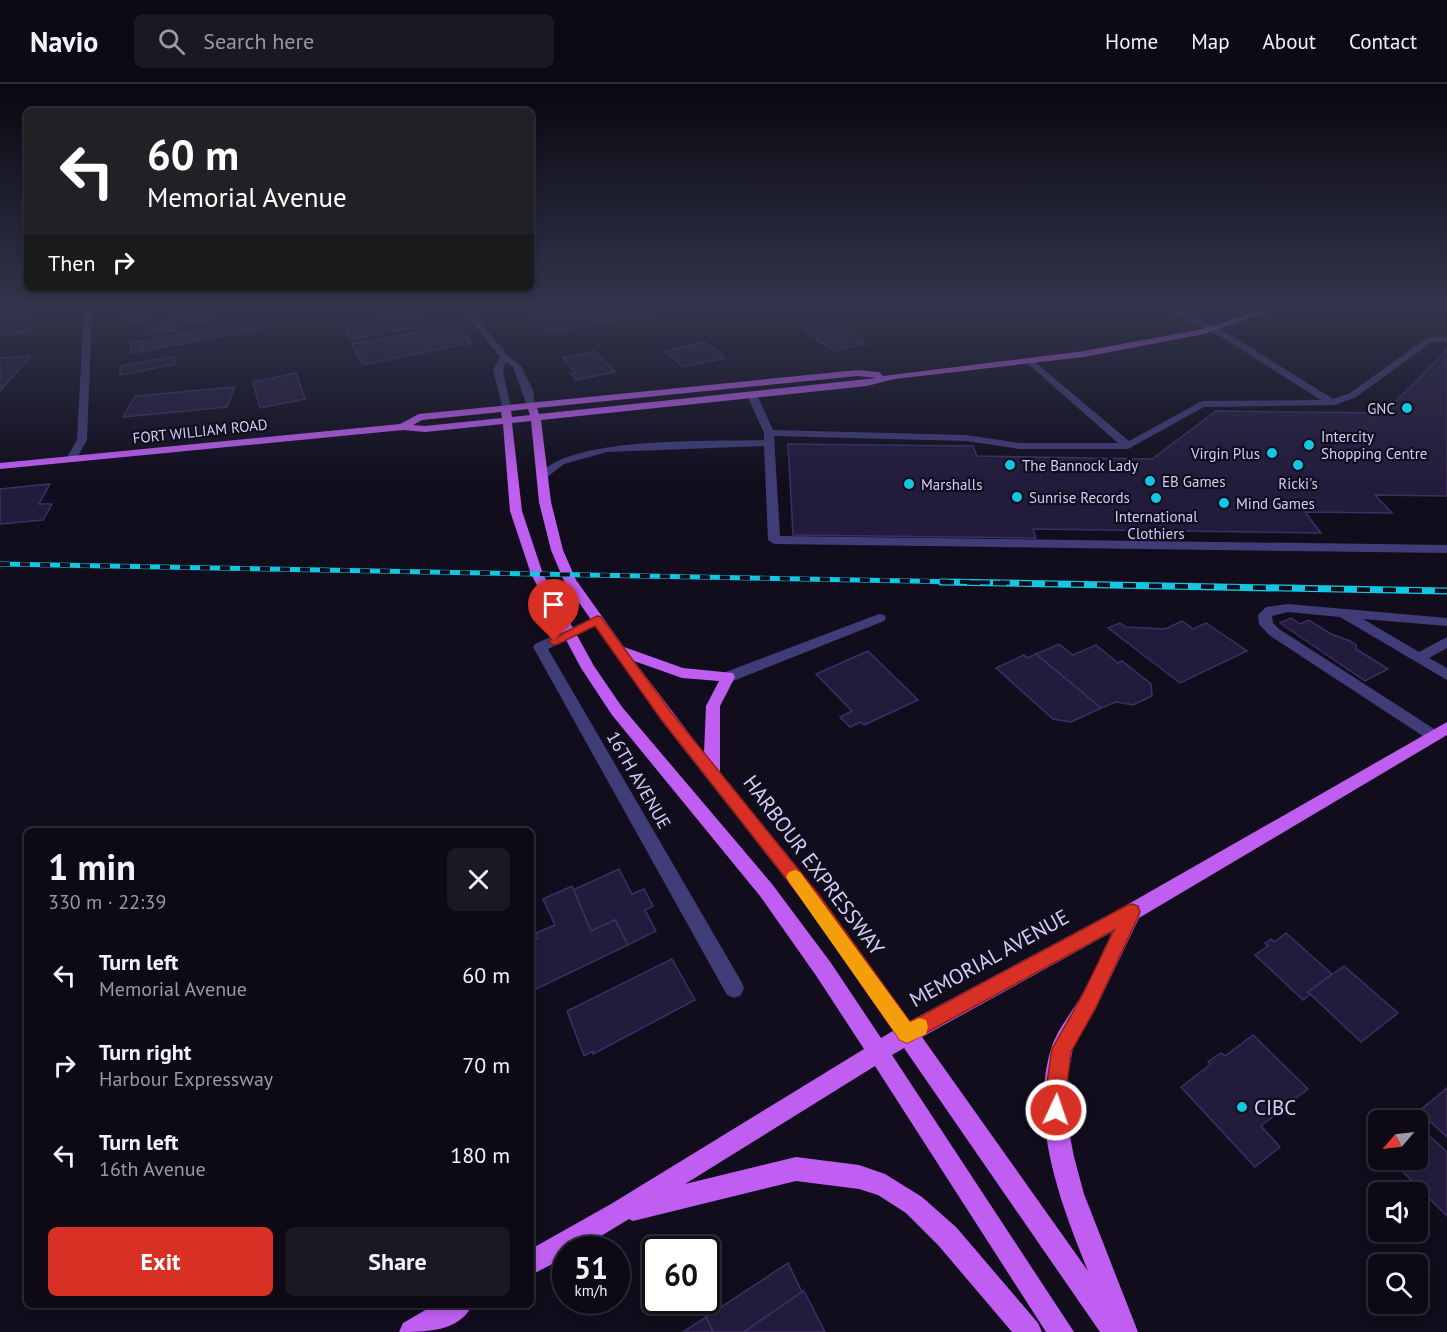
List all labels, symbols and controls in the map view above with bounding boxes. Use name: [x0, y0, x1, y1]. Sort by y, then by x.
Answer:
search box: [134, 14, 554, 68]
text: Navio: [30, 23, 98, 60]
icon: search: [155, 25, 188, 58]
text: Search here: [203, 27, 314, 55]
text: Home: [1105, 28, 1158, 55]
text: Map: [1191, 28, 1230, 55]
text: About: [1263, 28, 1316, 55]
text: Contact: [1349, 28, 1417, 55]
text: 60 m: [147, 127, 239, 182]
icon: left: [48, 132, 126, 210]
text: Memorial Avenue: [147, 180, 347, 214]
icon: right: [107, 246, 140, 279]
text: Then: [48, 249, 95, 277]
place label: GNC: [1367, 399, 1395, 418]
marker: GNC: [1400, 401, 1414, 415]
street label: FORT WILLIAM ROAD: [132, 414, 268, 448]
place label: Intercity Shopping Centre: [1321, 427, 1427, 463]
marker: Intercity Shopping Centre: [1302, 438, 1316, 452]
place label: Virgin Plus: [1190, 444, 1260, 463]
marker: Virgin Plus: [1265, 446, 1279, 460]
place label: The Bannock Lady: [1022, 456, 1138, 475]
marker: The Bannock Lady: [1003, 458, 1017, 472]
marker: Ricki's: [1291, 458, 1305, 472]
place label: EB Games: [1162, 472, 1226, 491]
marker: EB Games: [1143, 474, 1157, 488]
place label: Ricki's: [1278, 474, 1318, 493]
place label: Marshalls: [921, 475, 982, 494]
marker: Marshalls: [902, 477, 916, 491]
place label: Sunrise Records: [1029, 488, 1130, 507]
marker: Sunrise Records: [1010, 490, 1024, 504]
marker: International Clothiers: [1149, 491, 1163, 505]
place label: Mind Games: [1236, 494, 1315, 513]
marker: Mind Games: [1217, 496, 1231, 510]
place label: International Clothiers: [1114, 507, 1198, 543]
pin: [528, 579, 579, 641]
icon: arrive: [537, 588, 570, 621]
street label: 16TH AVENUE: [602, 727, 676, 833]
street label: HARBOUR EXPRESSWAY: [737, 770, 891, 961]
text: 1 min: [48, 843, 136, 890]
button: close: [447, 848, 510, 911]
text: 330 m · 22:39: [48, 889, 166, 915]
street label: MEMORIAL AVENUE: [905, 903, 1073, 1013]
text: Turn left: [99, 948, 179, 976]
icon: left: [48, 959, 81, 992]
text: 60 m: [462, 961, 510, 989]
text: Memorial Avenue: [99, 976, 247, 1002]
text: Turn right: [99, 1038, 191, 1066]
icon: right: [48, 1049, 81, 1082]
text: 70 m: [462, 1051, 510, 1079]
text: Harbour Expressway: [99, 1066, 273, 1092]
position arrow: [1024, 1078, 1088, 1142]
place label: CIBC: [1254, 1094, 1296, 1121]
marker: CIBC: [1235, 1100, 1249, 1114]
north arrow: [1368, 1110, 1428, 1170]
map controls: [1368, 1110, 1428, 1314]
text: Turn left: [99, 1128, 179, 1156]
icon: left: [48, 1139, 81, 1172]
text: 180 m: [450, 1141, 510, 1169]
text: 16th Avenue: [99, 1156, 206, 1182]
button: sound: [1368, 1182, 1428, 1242]
button: Exit: [48, 1227, 273, 1296]
button: Share: [285, 1227, 510, 1296]
speed limit sign: 60: [642, 1236, 720, 1314]
text: 51: [574, 1248, 608, 1287]
button: search: [1368, 1254, 1428, 1314]
text: km/h: [575, 1281, 607, 1300]

